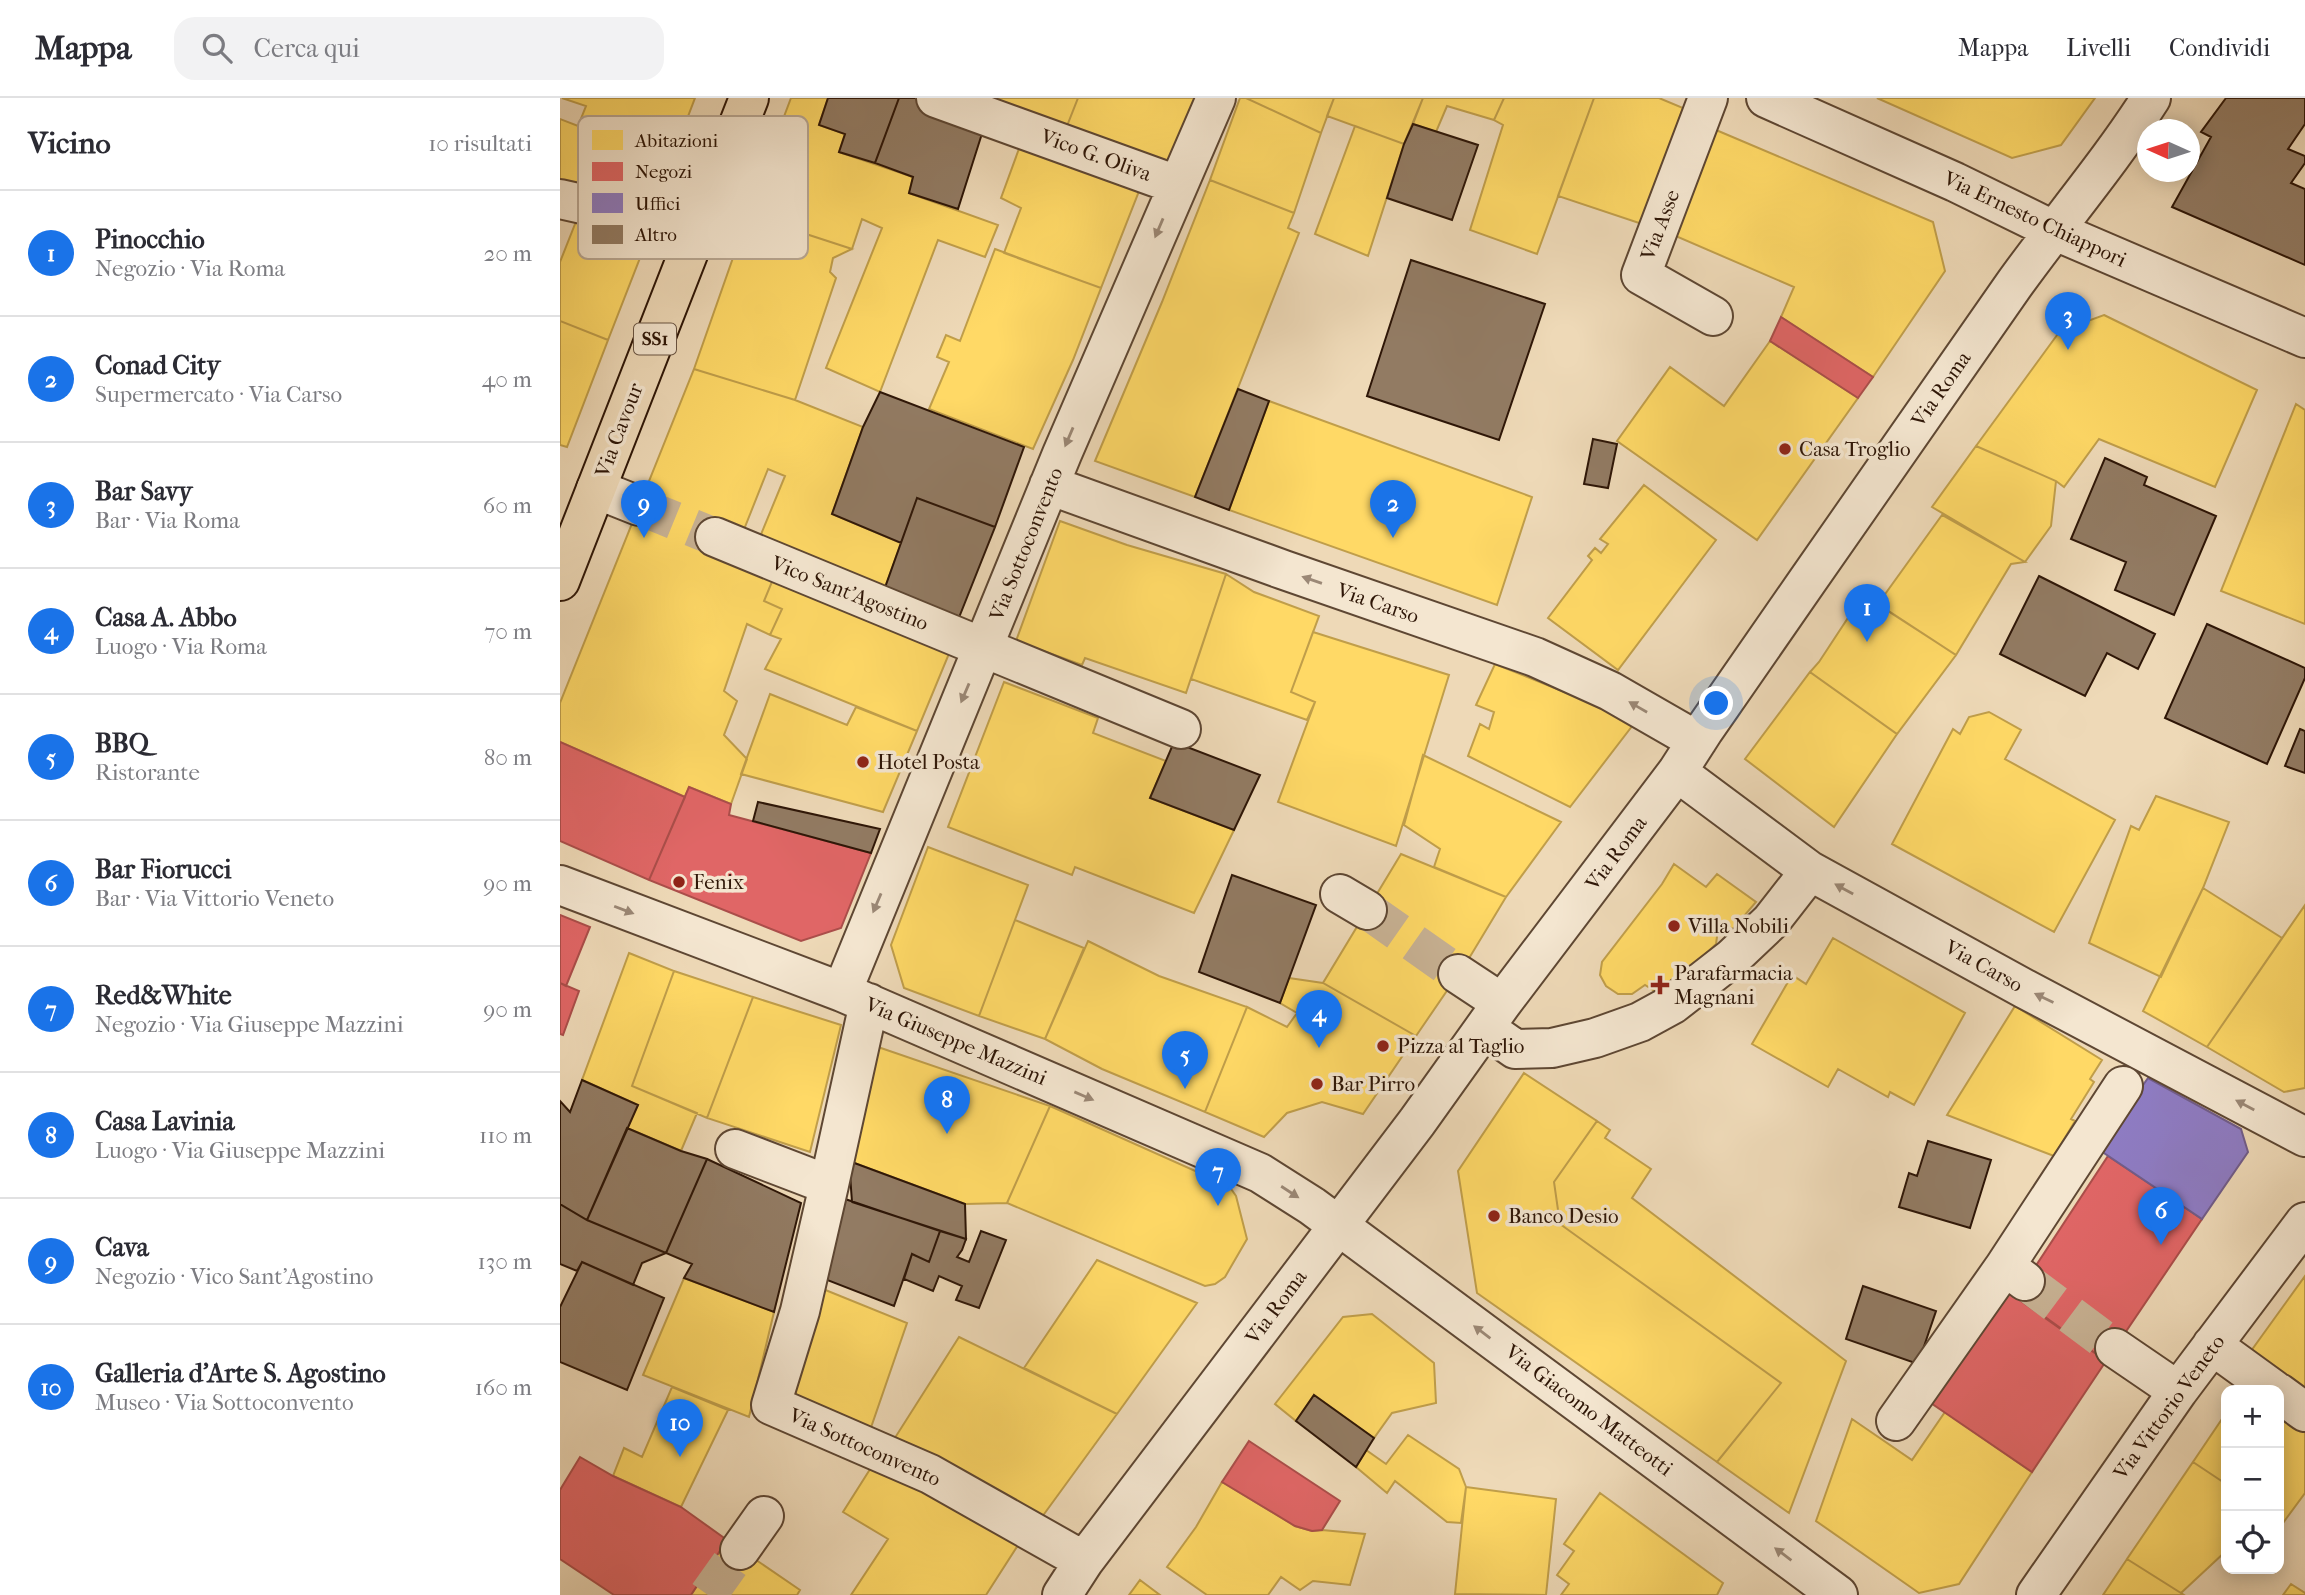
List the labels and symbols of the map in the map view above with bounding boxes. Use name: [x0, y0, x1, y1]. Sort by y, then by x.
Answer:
legend: [578, 116, 808, 259]
north arrow: [2137, 119, 2200, 182]
street label: Vico G. Oliva: [1037, 124, 1155, 186]
text: Abitazioni: [634, 130, 719, 152]
text: Negozi: [635, 161, 693, 183]
street label: Via Ernesto Chiappori: [1939, 166, 2130, 272]
street label: Via Asse: [1635, 186, 1684, 265]
text: Uffici: [635, 193, 681, 215]
one-way arrow: [1153, 217, 1164, 238]
text: Altro: [634, 224, 677, 246]
pin: 3: [2045, 292, 2091, 350]
road number: SS1: [634, 324, 676, 354]
street label: Via Roma: [1906, 346, 1976, 432]
street label: Via Cavour: [590, 379, 648, 481]
one-way arrow: [1063, 427, 1075, 447]
place label: Casa Troglio: [1799, 437, 1911, 461]
marker: Casa Troglio: [1777, 441, 1793, 457]
street label: Via Sottoconvento: [984, 464, 1068, 625]
pin: 9: [621, 480, 667, 538]
pin: 2: [1370, 480, 1416, 538]
street label: Vico Sant'Agostino: [767, 550, 932, 635]
one-way arrow: [1302, 574, 1323, 585]
street label: Via Carso: [1333, 577, 1422, 628]
pin: 1: [1844, 584, 1890, 642]
one-way arrow: [959, 683, 971, 703]
your location: [1699, 686, 1733, 720]
one-way arrow: [1628, 701, 1647, 713]
place label: Hotel Posta: [877, 750, 980, 774]
marker: Hotel Posta: [855, 754, 871, 770]
street label: Via Roma: [1580, 811, 1652, 896]
place label: Fenix: [693, 870, 744, 894]
marker: Fenix: [671, 874, 687, 890]
one-way arrow: [1834, 884, 1854, 895]
one-way arrow: [872, 892, 883, 913]
one-way arrow: [613, 904, 634, 915]
place label: Villa Nobili: [1687, 914, 1789, 938]
marker: Villa Nobili: [1666, 918, 1682, 934]
street label: Via Carso: [1940, 934, 2027, 997]
place label: Parafarmacia Magnani: [1674, 961, 1793, 1009]
marker: Parafarmacia Magnani: [1652, 977, 1668, 993]
pin: 4: [1296, 990, 1342, 1048]
street label: Via Giuseppe Mazzini: [861, 992, 1050, 1090]
one-way arrow: [2034, 993, 2054, 1004]
pin: 5: [1162, 1031, 1208, 1089]
place label: Pizza al Taglio: [1397, 1034, 1525, 1058]
marker: Pizza al Taglio: [1375, 1038, 1391, 1054]
place label: Bar Pirro: [1331, 1072, 1415, 1096]
pin: 8: [924, 1076, 970, 1134]
marker: Bar Pirro: [1309, 1076, 1325, 1092]
one-way arrow: [1074, 1091, 1095, 1102]
one-way arrow: [2235, 1099, 2255, 1111]
pin: 7: [1195, 1148, 1241, 1206]
one-way arrow: [1281, 1185, 1300, 1198]
pin: 6: [2138, 1187, 2184, 1245]
place label: Banco Desio: [1508, 1204, 1619, 1228]
marker: Banco Desio: [1486, 1208, 1502, 1224]
street label: Via Roma: [1240, 1265, 1312, 1350]
one-way arrow: [1473, 1325, 1491, 1339]
street label: Via Vittorio Veneto: [2108, 1330, 2230, 1485]
street label: Via Giacomo Matteotti: [1500, 1339, 1677, 1481]
pin: 10: [657, 1399, 703, 1457]
street label: Via Sottoconvento: [785, 1402, 944, 1491]
one-way arrow: [1774, 1548, 1792, 1562]

